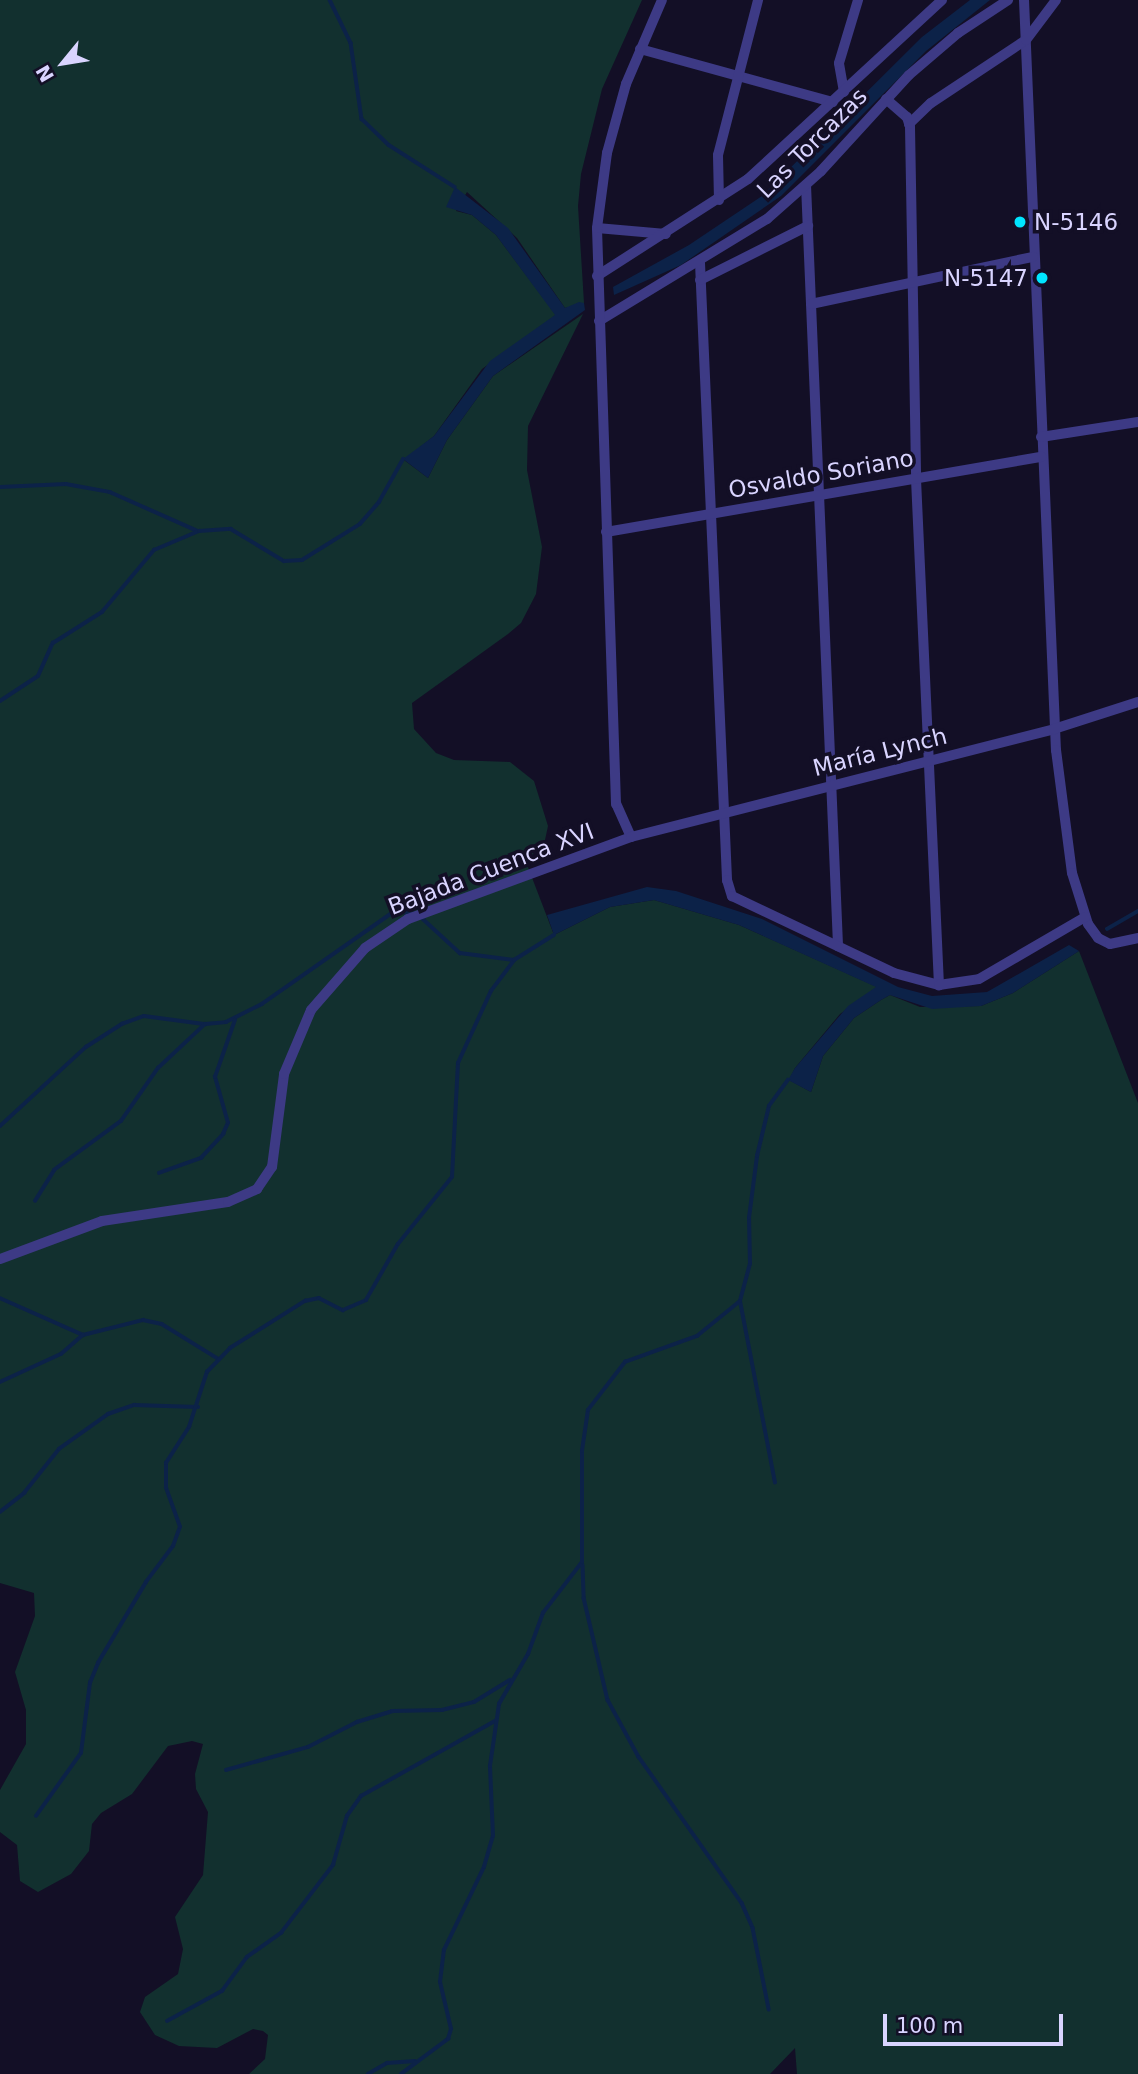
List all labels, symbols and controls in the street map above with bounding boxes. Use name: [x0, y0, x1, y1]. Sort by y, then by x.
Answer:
north arrow: [28, 28, 98, 98]
text: N: [31, 61, 58, 86]
street label: Las Torcazas: [751, 82, 873, 204]
place label: N-5146: [1034, 208, 1118, 236]
marker: N-5146: [1012, 214, 1028, 230]
place label: N-5147: [944, 264, 1028, 292]
marker: N-5147: [1034, 270, 1050, 286]
street label: Osvaldo Soriano: [726, 444, 916, 504]
street label: María Lynch: [810, 722, 950, 782]
street label: Bajada Cuenca XVI: [384, 817, 598, 921]
scale bar: [886, 2000, 1066, 2044]
text: 100 m: [896, 2014, 963, 2038]

